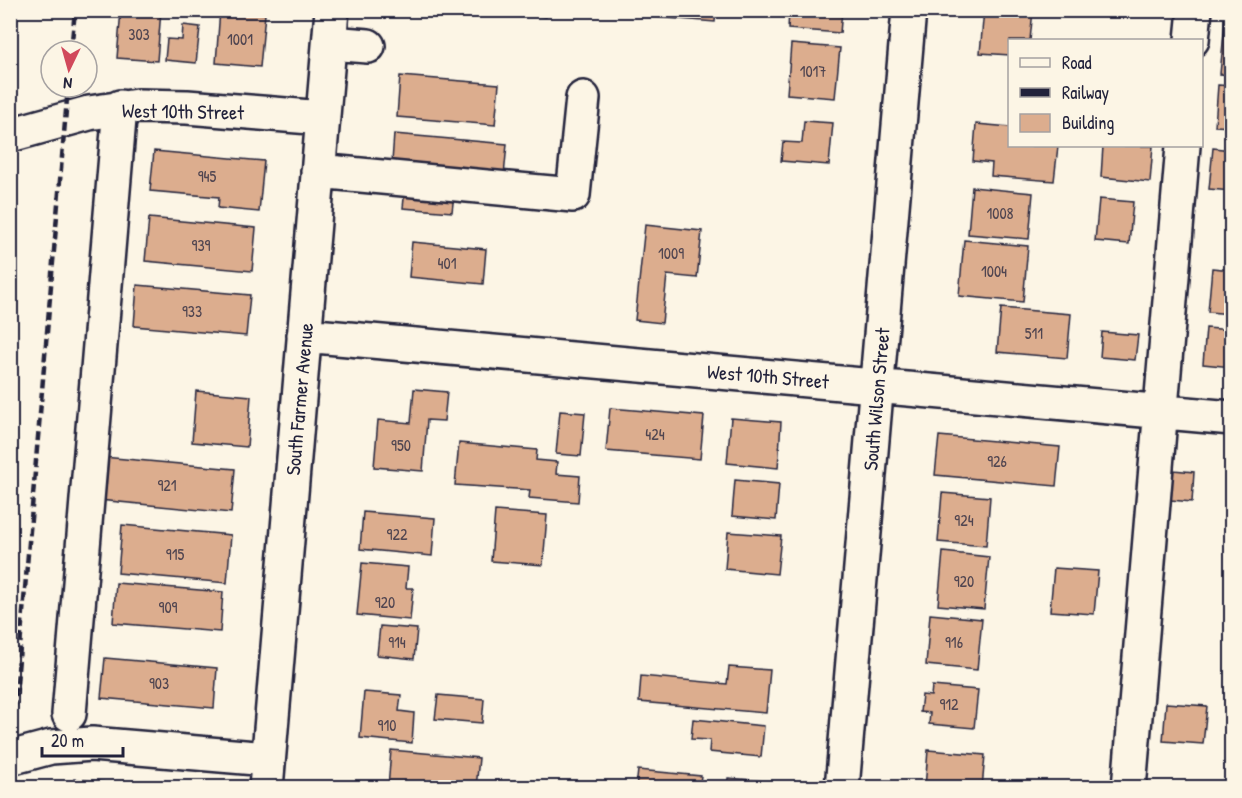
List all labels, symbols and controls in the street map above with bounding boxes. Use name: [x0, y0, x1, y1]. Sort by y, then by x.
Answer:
house number: 303: [128, 23, 150, 45]
house number: 1001: [227, 28, 253, 50]
north arrow: [39, 39, 99, 99]
legend: [1008, 39, 1203, 147]
text: Road: [1062, 50, 1092, 75]
house number: 1017: [800, 60, 826, 82]
text: N: [62, 73, 73, 95]
text: Railway: [1062, 80, 1109, 105]
street label: West 10th Street: [122, 96, 245, 126]
text: Building: [1062, 110, 1114, 135]
house number: 945: [198, 165, 217, 187]
house number: 1008: [986, 202, 1014, 224]
house number: 939: [192, 234, 211, 256]
house number: 1009: [658, 242, 684, 264]
house number: 401: [438, 252, 457, 274]
house number: 1004: [981, 260, 1007, 282]
house number: 933: [182, 300, 202, 322]
street label: South Farmer Avenue: [279, 322, 319, 476]
house number: 511: [1025, 322, 1043, 344]
street label: South Wilson Street: [856, 325, 896, 472]
street label: West 10th Street: [706, 357, 831, 395]
house number: 424: [645, 423, 665, 445]
house number: 950: [391, 434, 411, 456]
house number: 926: [987, 450, 1007, 472]
house number: 921: [157, 474, 177, 496]
house number: 924: [954, 509, 974, 531]
house number: 922: [387, 523, 408, 545]
house number: 915: [166, 543, 184, 565]
house number: 920: [954, 570, 974, 592]
house number: 920: [375, 591, 395, 613]
house number: 909: [159, 596, 178, 618]
house number: 914: [388, 631, 406, 653]
house number: 916: [945, 631, 963, 653]
house number: 903: [149, 672, 169, 694]
house number: 912: [939, 693, 959, 715]
house number: 910: [378, 714, 396, 736]
scale bar: [42, 720, 123, 758]
text: 20 m: [51, 728, 84, 753]

